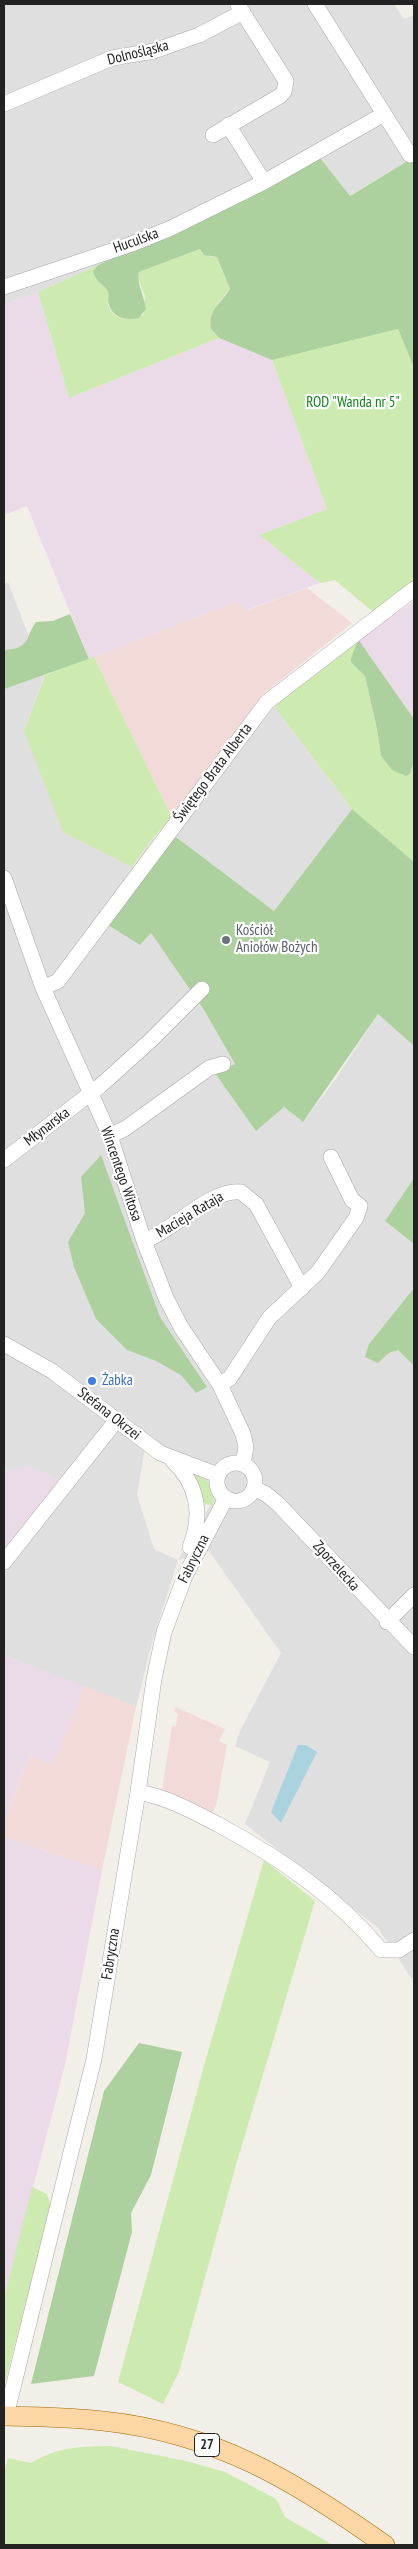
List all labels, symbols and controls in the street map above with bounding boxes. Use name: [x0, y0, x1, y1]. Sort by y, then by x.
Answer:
street label: Dolnośląska: [106, 37, 170, 69]
street label: Huculska: [111, 225, 161, 257]
park label: ROD "Wanda nr 5": [306, 394, 400, 412]
street label: Świętego Brata Alberta: [170, 720, 256, 826]
place label: Kościół Aniołów Bożych: [236, 922, 318, 957]
marker: Kościół Aniołów Bożych: [220, 934, 232, 946]
street label: Młynarska: [21, 1104, 73, 1150]
street label: Wincentego Witosa: [96, 1124, 146, 1224]
street label: Macieja Rataja: [153, 1188, 227, 1242]
place label: Żabka: [102, 1372, 133, 1390]
marker: Żabka: [86, 1375, 98, 1387]
street label: Stefana Okrzei: [74, 1384, 144, 1444]
street label: Fabryczna: [175, 1532, 213, 1586]
street label: Zgorzelecka: [309, 1537, 363, 1595]
street label: Fabryczna: [98, 1927, 124, 1981]
road number: 27: [194, 2434, 220, 2456]

